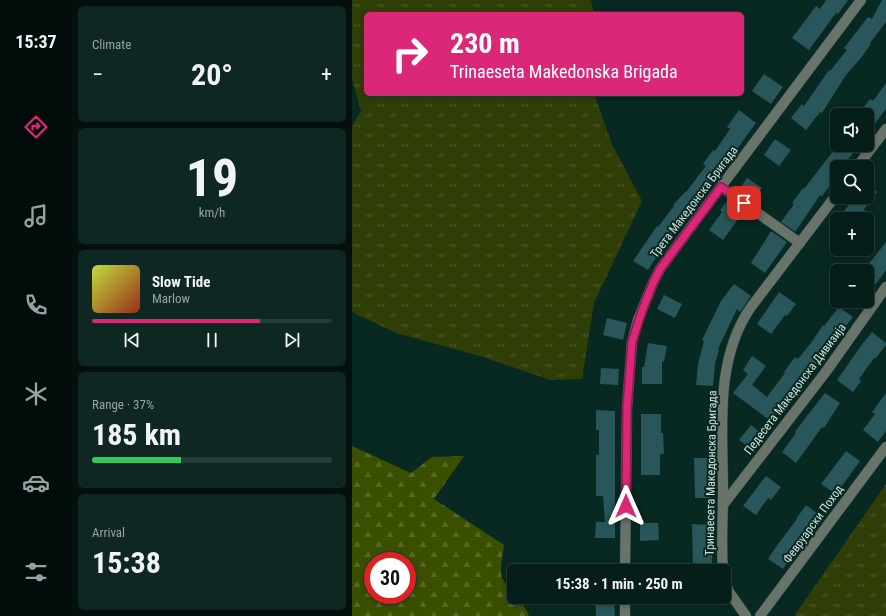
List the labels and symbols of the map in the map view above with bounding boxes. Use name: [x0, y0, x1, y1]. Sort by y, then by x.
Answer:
street label: Трета Македонска Бригада: [647, 143, 741, 261]
pin: [727, 186, 761, 220]
street label: Педесета Македонска Дивизија: [741, 321, 849, 457]
street label: Тринаесета Македонска Бригада: [703, 390, 719, 556]
street label: Февруарски Поход: [780, 482, 846, 566]
position arrow: [605, 485, 647, 527]
speed limit sign: 30: [364, 552, 416, 604]

